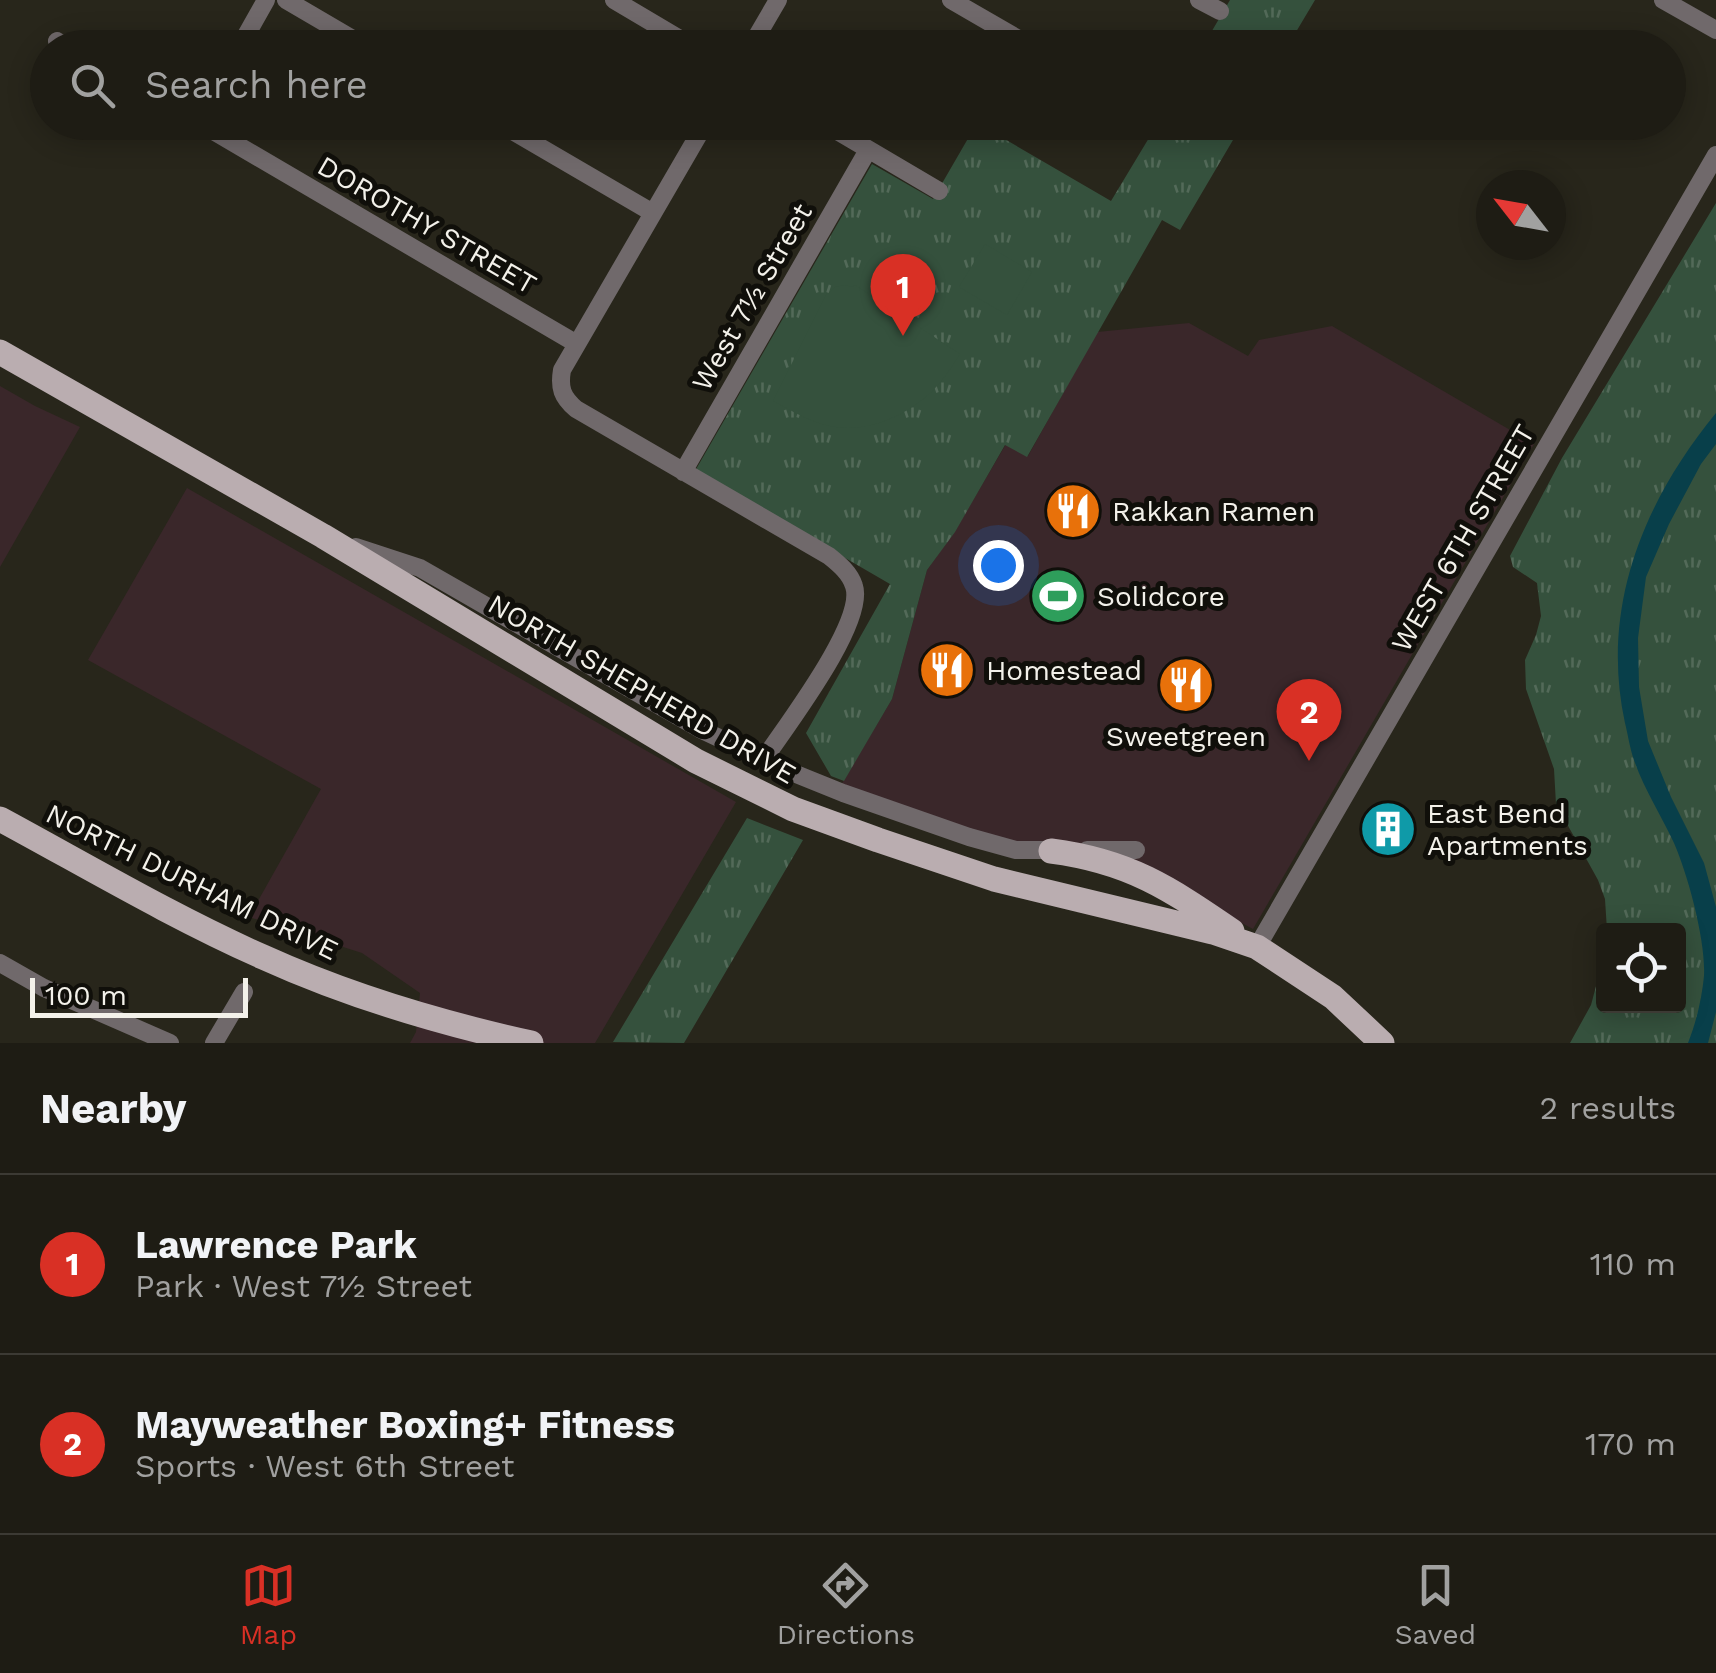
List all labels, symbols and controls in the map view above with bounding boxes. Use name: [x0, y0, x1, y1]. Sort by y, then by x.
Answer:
search box: [30, 30, 1686, 140]
icon: search: [65, 58, 120, 113]
text: Search here: [145, 63, 368, 107]
street label: DOROTHY STREET: [312, 149, 542, 301]
north arrow: [1476, 170, 1566, 260]
street label: West 7½ Street: [685, 197, 819, 396]
pin: 1: [870, 254, 936, 336]
street label: WEST 6TH STREET: [1384, 418, 1542, 657]
restaurant icon: Rakkan Ramen: [1043, 481, 1103, 541]
place label: Rakkan Ramen: [1112, 495, 1315, 528]
your location: [973, 540, 1024, 591]
sports icon: Solidcore: [1028, 566, 1088, 626]
place label: Solidcore: [1097, 580, 1225, 613]
street label: NORTH SHEPHERD DRIVE: [482, 587, 802, 791]
restaurant icon: Homestead: [917, 640, 977, 700]
place label: Homestead: [986, 654, 1142, 687]
restaurant icon: Sweetgreen: [1156, 655, 1216, 715]
pin: 2: [1276, 678, 1342, 761]
place label: Sweetgreen: [1106, 720, 1266, 753]
street label: NORTH DURHAM DRIVE: [41, 797, 343, 967]
place label: East Bend Apartments: [1427, 797, 1588, 862]
building icon: East Bend Apartments: [1358, 799, 1418, 859]
map controls: [1596, 923, 1686, 1013]
button: locate: [1596, 923, 1686, 1013]
scale bar: [30, 973, 248, 1018]
text: 100 m: [45, 979, 127, 1012]
text: Nearby: [40, 1084, 187, 1133]
text: 2 results: [1539, 1089, 1676, 1127]
text: Lawrence Park: [135, 1223, 417, 1267]
text: 1: [66, 1245, 79, 1283]
text: 110 m: [1590, 1245, 1676, 1283]
text: Park · West 7½ Street: [135, 1267, 472, 1305]
text: Mayweather Boxing+ Fitness: [135, 1403, 675, 1447]
text: 2: [63, 1425, 82, 1463]
text: 170 m: [1585, 1425, 1676, 1463]
text: Sports · West 6th Street: [135, 1447, 515, 1485]
tab: Map: [240, 1558, 297, 1651]
tab: Directions: [777, 1558, 915, 1651]
tab: Saved: [1395, 1558, 1476, 1651]

